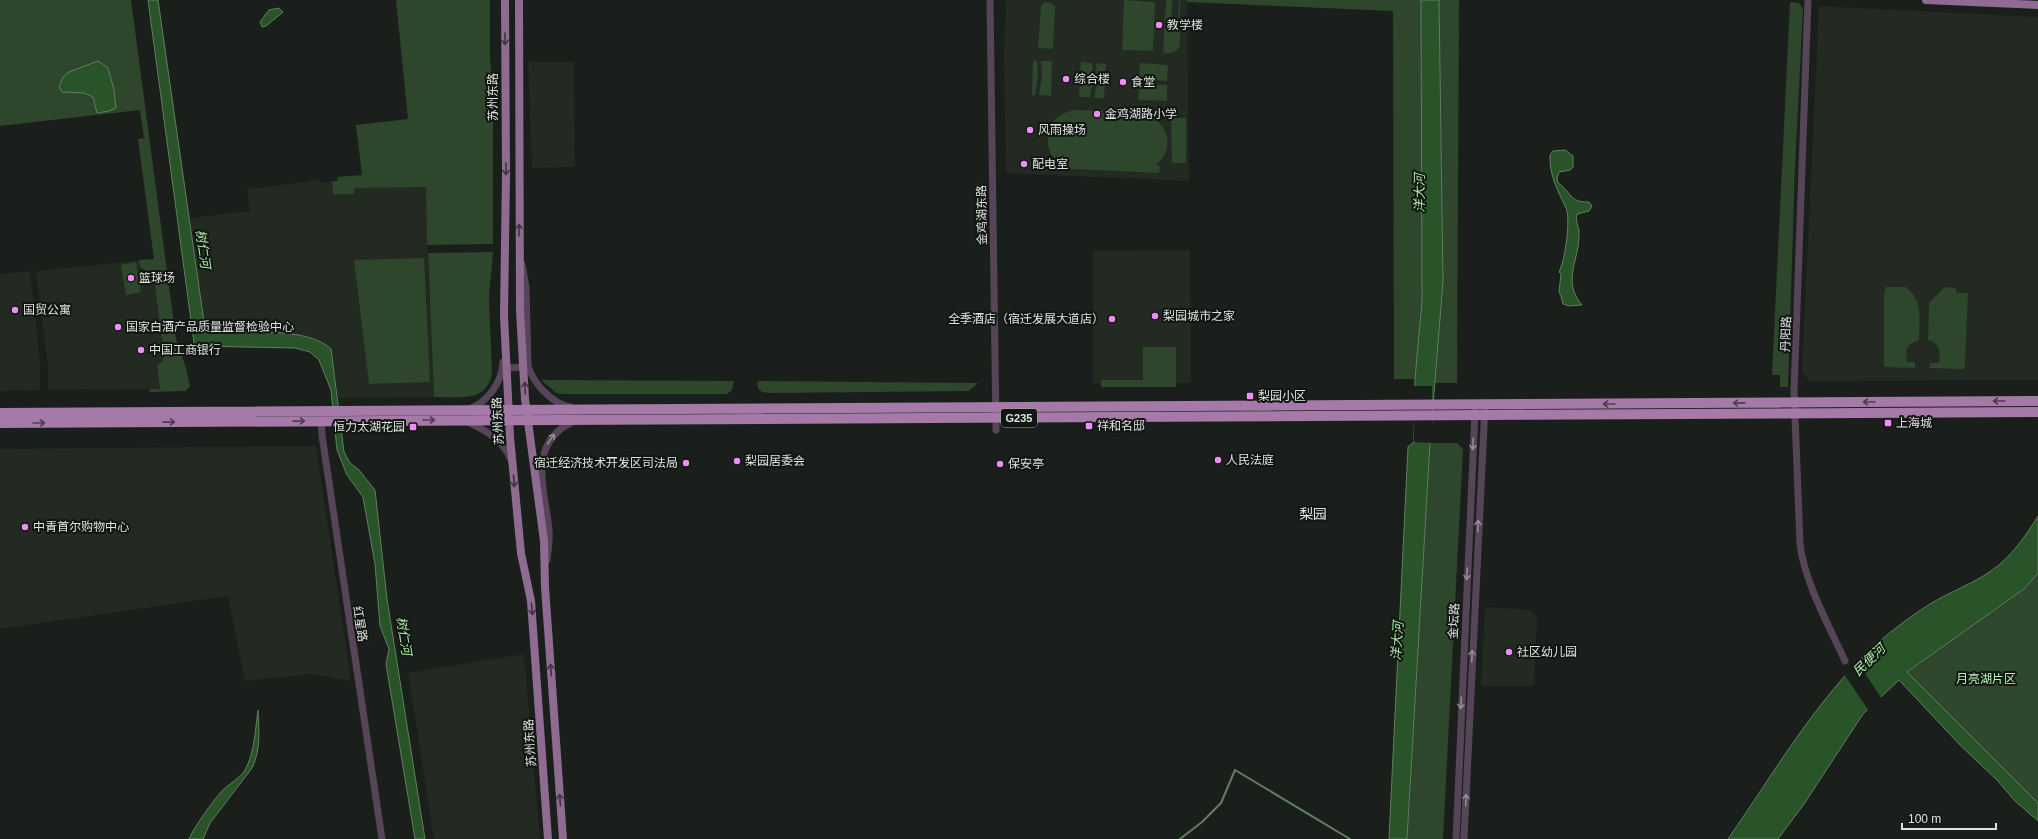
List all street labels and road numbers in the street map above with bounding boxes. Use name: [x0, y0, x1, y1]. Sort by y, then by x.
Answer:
street label: 苏州东路: [486, 73, 500, 121]
street label: 金鸡湖东路: [974, 185, 990, 245]
street label: 丹阳路: [1778, 316, 1794, 352]
street label: 苏州东路: [490, 397, 506, 445]
road number: G235: [1001, 409, 1037, 427]
street label: 金坛路: [1446, 603, 1462, 639]
street label: 红星路: [350, 605, 370, 643]
street label: 苏州东路: [521, 719, 539, 767]

